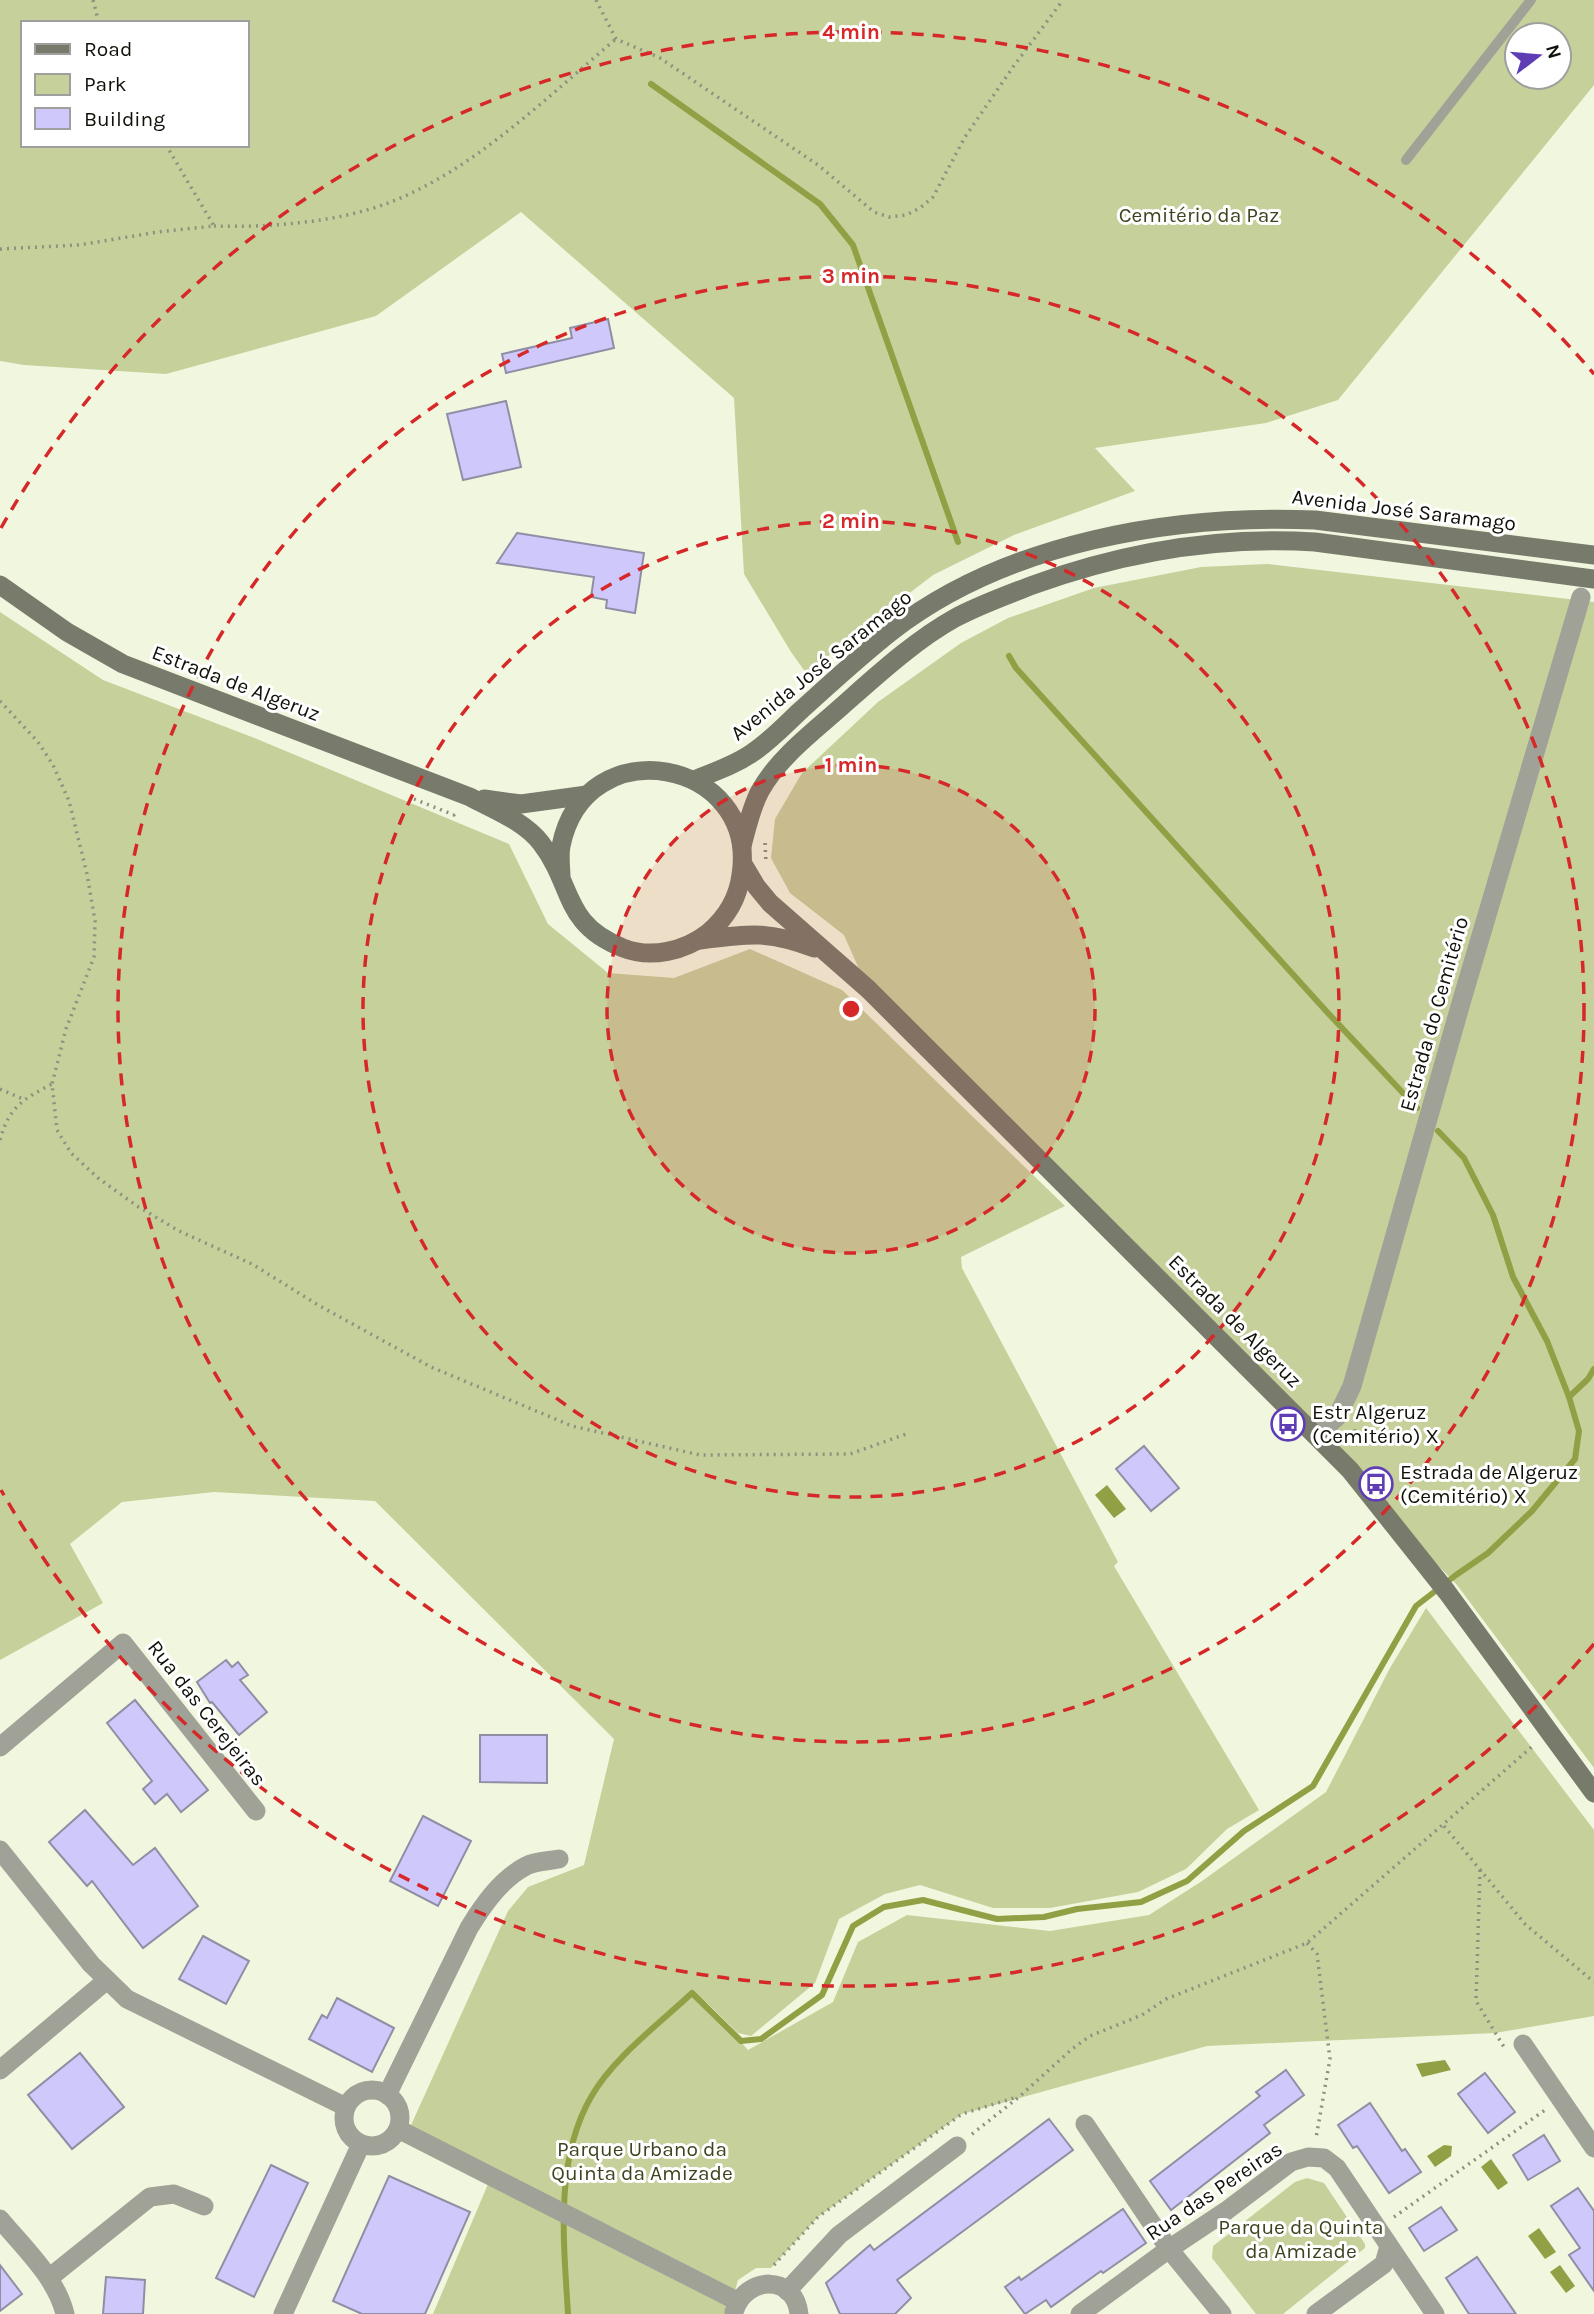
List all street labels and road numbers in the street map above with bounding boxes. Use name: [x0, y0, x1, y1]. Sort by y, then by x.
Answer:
street label: Avenida José Saramago: [1291, 484, 1517, 536]
street label: Avenida José Saramago: [726, 585, 916, 745]
street label: Estrada de Algeruz: [149, 640, 323, 726]
street label: Estrada do Cemitério: [1395, 914, 1473, 1114]
street label: Estrada de Algeruz: [1164, 1250, 1306, 1392]
street label: Rua das Cerejeiras: [143, 1635, 271, 1791]
street label: Rua das Pereiras: [1141, 2136, 1287, 2246]

